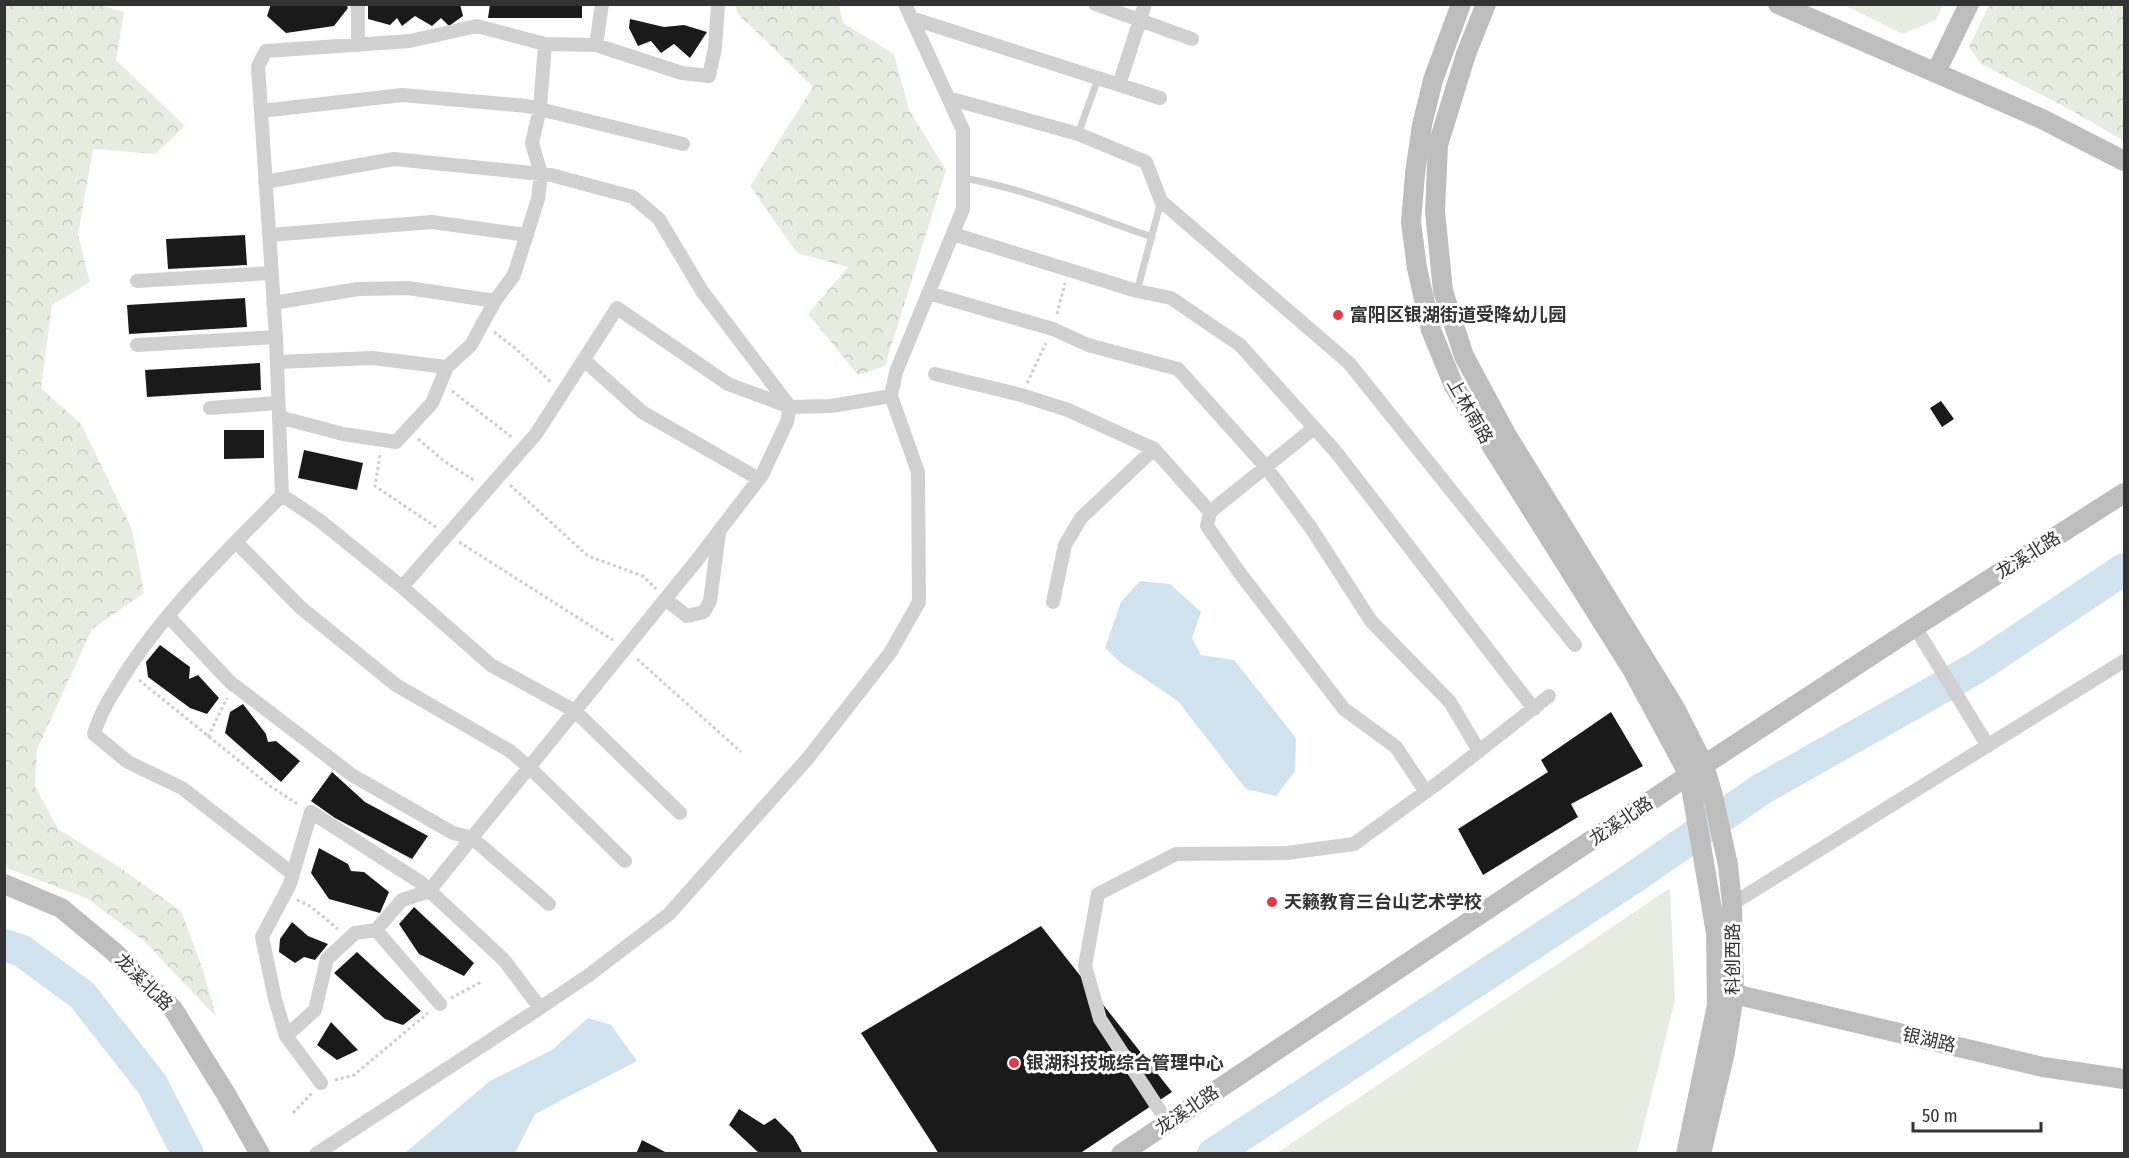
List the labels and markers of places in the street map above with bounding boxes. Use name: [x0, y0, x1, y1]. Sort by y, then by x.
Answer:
place label: 富阳区银湖街道受降幼儿园: [1350, 304, 1566, 326]
marker: 富阳区银湖街道受降幼儿园: [1331, 308, 1345, 322]
place label: 天籁教育三台山艺术学校: [1284, 891, 1482, 913]
marker: 天籁教育三台山艺术学校: [1265, 895, 1279, 909]
place label: 银湖科技城综合管理中心: [1026, 1052, 1224, 1074]
marker: 银湖科技城综合管理中心: [1007, 1056, 1021, 1070]

